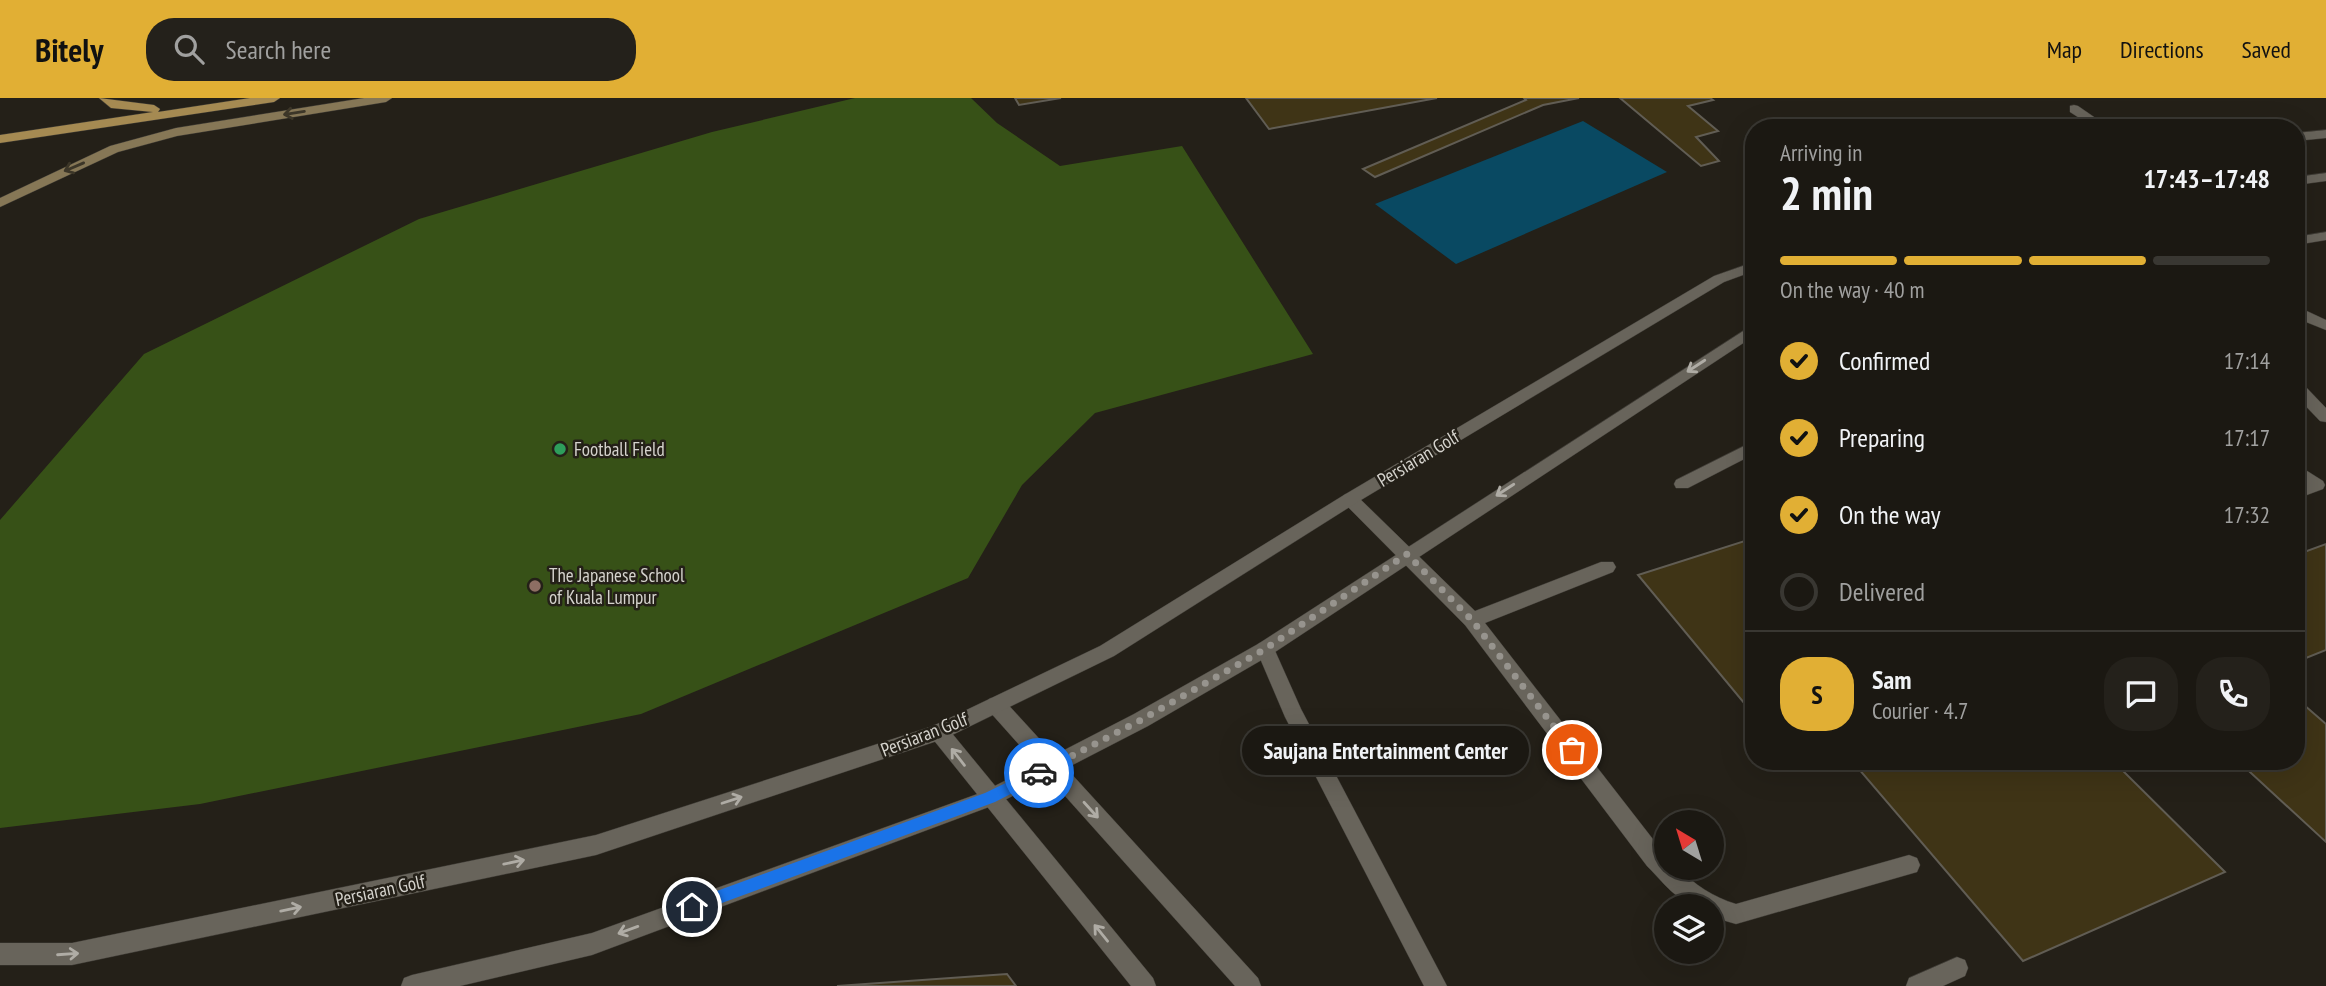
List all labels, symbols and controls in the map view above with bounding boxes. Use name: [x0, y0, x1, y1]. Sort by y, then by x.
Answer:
search box: [146, 18, 636, 81]
text: Bitely: [35, 28, 104, 71]
icon: search: [170, 30, 208, 68]
text: Search here: [226, 33, 331, 66]
text: Map: [2047, 34, 2082, 65]
text: Directions: [2120, 34, 2204, 65]
text: Saved: [2242, 34, 2291, 65]
one-way arrow: [283, 107, 306, 120]
text: Arriving in: [1780, 138, 1862, 167]
one-way arrow: [64, 161, 85, 174]
text: 17:43–17:48: [2143, 162, 2270, 195]
text: 2 min: [1780, 163, 1873, 223]
text: On the way · 40 m: [1780, 275, 1924, 304]
icon: check: [1780, 342, 1818, 380]
text: Confirmed: [1839, 344, 1930, 377]
text: 17:14: [2224, 346, 2270, 375]
one-way arrow: [1687, 359, 1707, 373]
icon: check: [1780, 419, 1818, 457]
text: Preparing: [1839, 421, 1925, 454]
text: 17:17: [2224, 423, 2270, 452]
street label: Persiaran Golf: [1373, 424, 1464, 492]
place label: Football Field: [574, 437, 665, 461]
marker: Football Field: [552, 441, 568, 457]
one-way arrow: [1496, 483, 1516, 497]
icon: check: [1780, 496, 1818, 534]
text: On the way: [1839, 498, 1941, 531]
text: 17:32: [2224, 500, 2270, 529]
place label: The Japanese School of Kuala Lumpur: [549, 563, 685, 609]
text: Delivered: [1839, 575, 1925, 608]
marker: The Japanese School of Kuala Lumpur: [527, 578, 543, 594]
button: chat: [2104, 657, 2178, 731]
button: phone: [2196, 657, 2270, 731]
text: Sam: [1872, 663, 1911, 696]
text: S: [1811, 678, 1823, 711]
text: Courier · 4.7: [1872, 696, 1968, 725]
street label: Persiaran Golf: [877, 706, 972, 762]
pin: [1542, 720, 1602, 780]
callout: Saujana Entertainment Center: [1243, 726, 1530, 774]
icon: bag: [1553, 731, 1591, 769]
text: Saujana Entertainment Center: [1263, 736, 1508, 765]
courier: [1004, 738, 1074, 808]
one-way arrow: [950, 748, 965, 766]
icon: car: [1020, 754, 1058, 792]
one-way arrow: [721, 793, 743, 806]
one-way arrow: [1083, 801, 1100, 818]
north arrow: [1654, 810, 1724, 880]
map controls: [1654, 810, 1724, 964]
one-way arrow: [502, 855, 525, 869]
street label: Persiaran Golf: [333, 869, 428, 911]
pin: [662, 877, 722, 937]
icon: home: [673, 888, 711, 926]
button: layers: [1654, 894, 1724, 964]
one-way arrow: [279, 901, 302, 915]
one-way arrow: [617, 925, 639, 938]
one-way arrow: [1094, 925, 1109, 943]
one-way arrow: [56, 947, 79, 960]

